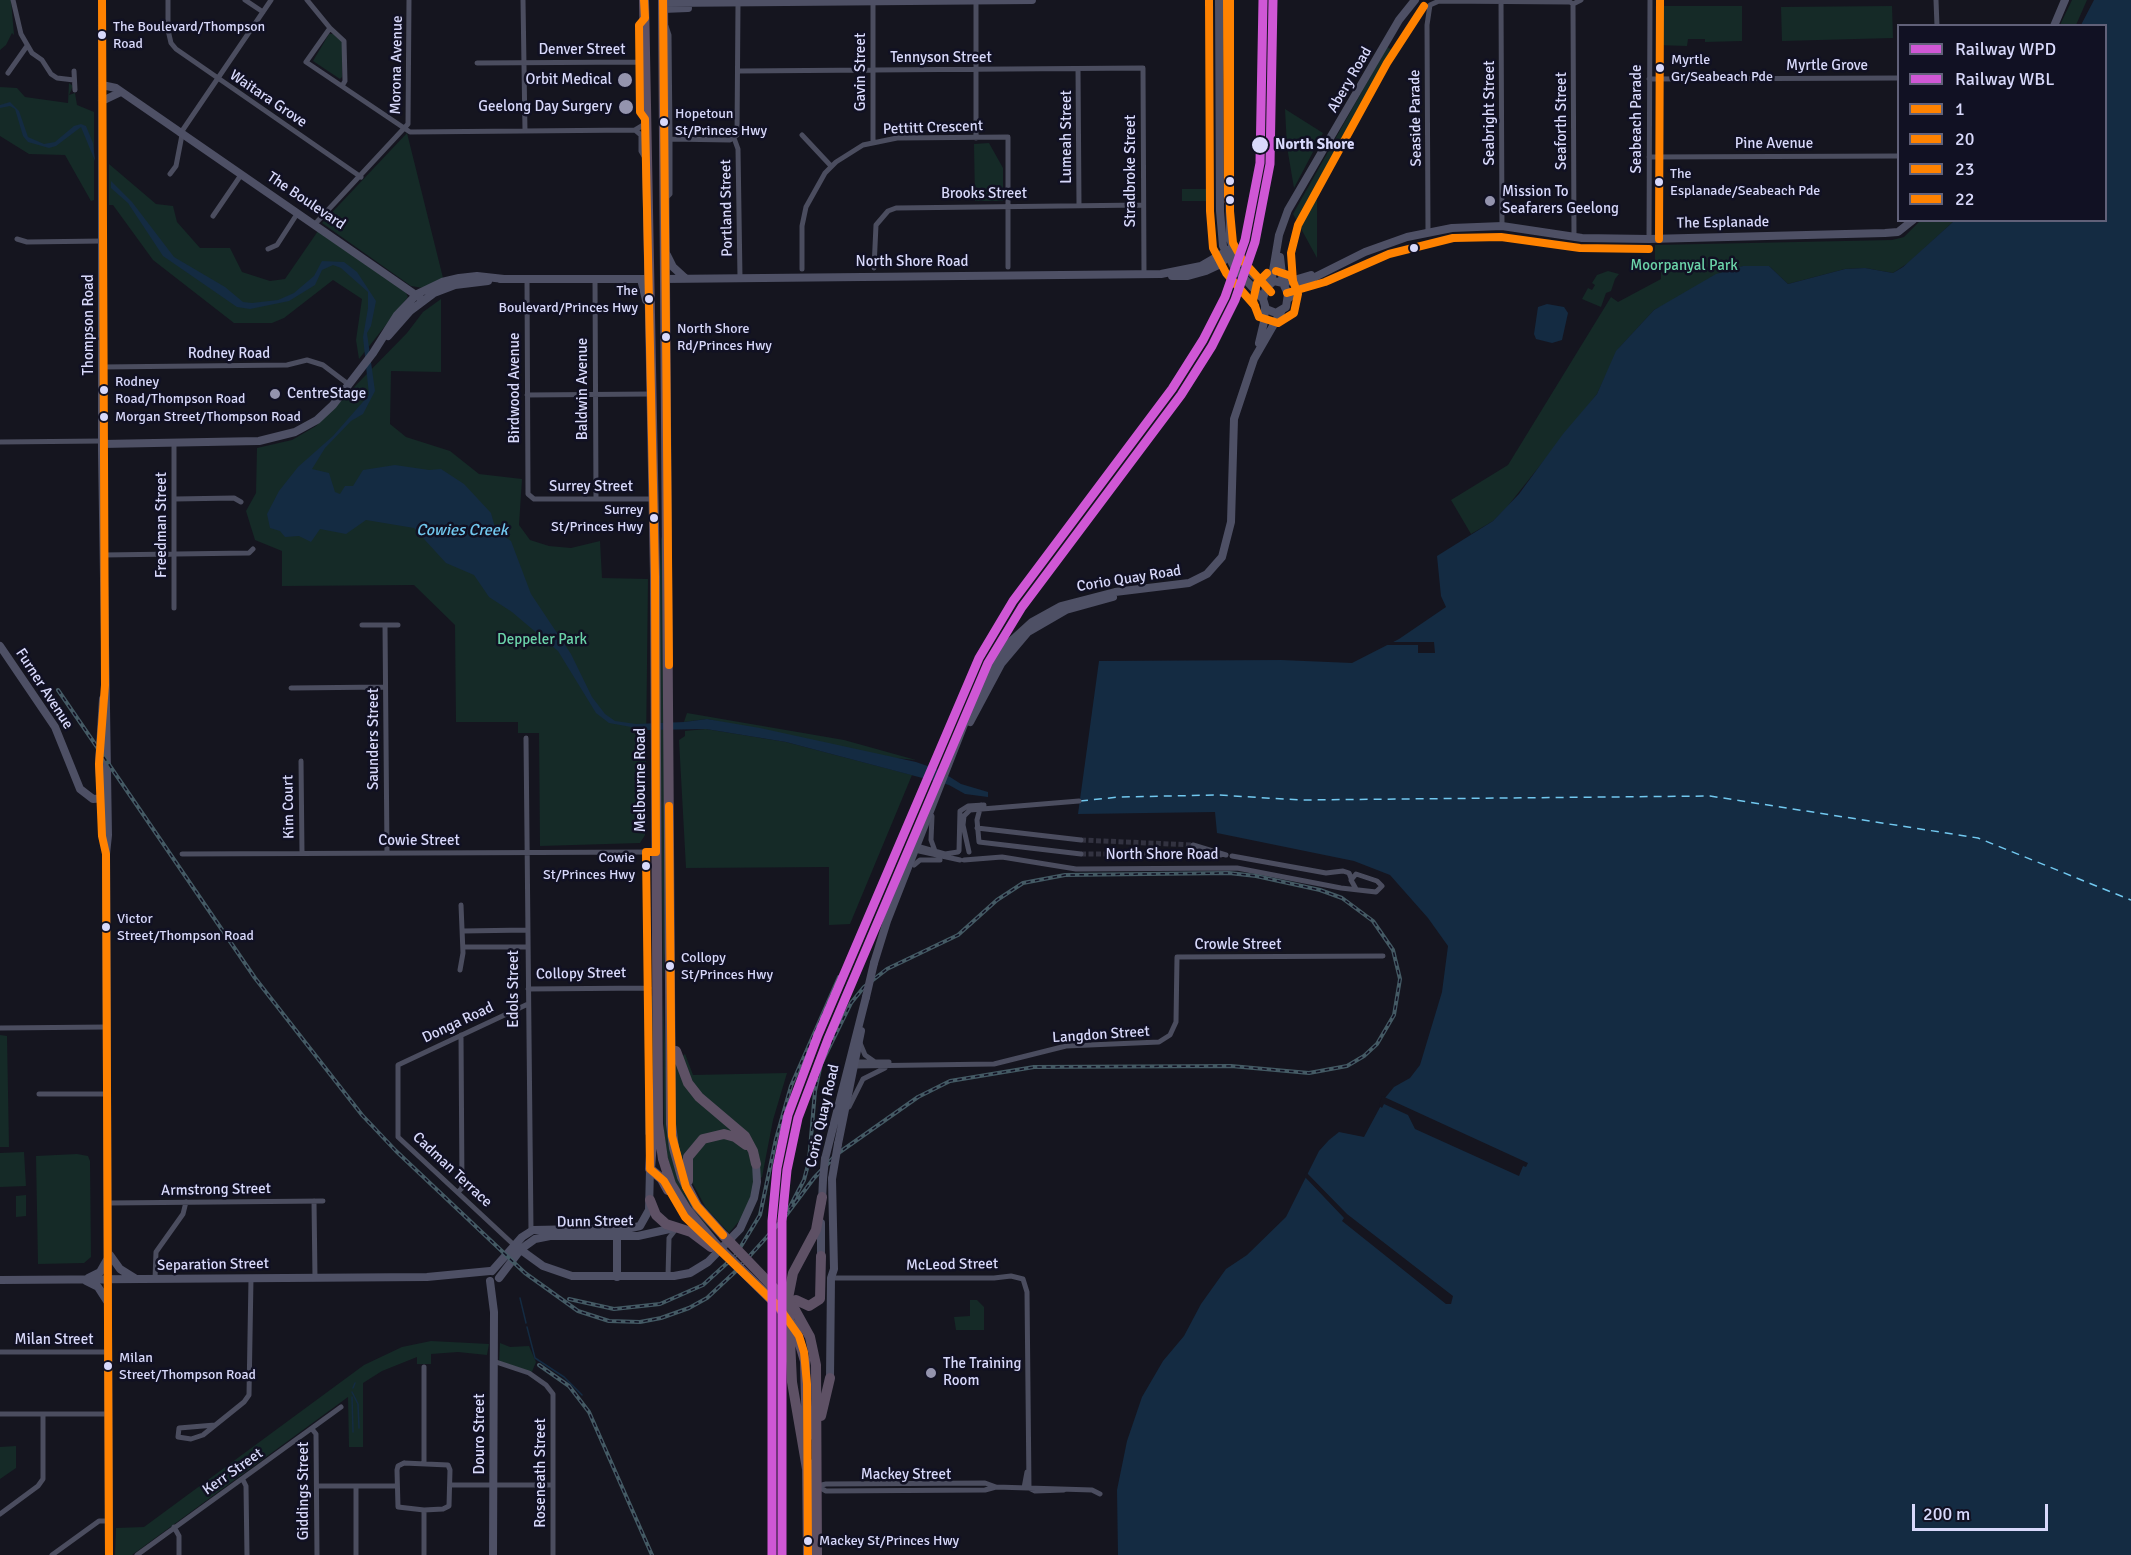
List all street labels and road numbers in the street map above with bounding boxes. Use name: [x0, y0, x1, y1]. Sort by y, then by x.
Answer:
street label: Morona Avenue: [387, 15, 407, 115]
street label: Gavin Street: [852, 33, 870, 111]
street label: Denver Street: [538, 41, 626, 59]
street label: Abery Road: [1324, 44, 1376, 116]
street label: Tennyson Street: [890, 49, 992, 67]
street label: Myrtle Grove: [1786, 57, 1868, 75]
street label: Seabright Street: [1481, 61, 1499, 165]
street label: Seabeach Parade: [1628, 64, 1646, 174]
street label: Waitara Grove: [226, 66, 310, 132]
street label: Seaside Parade: [1406, 69, 1426, 167]
street label: Seaforth Street: [1553, 72, 1571, 170]
street label: Lumeah Street: [1058, 90, 1076, 184]
street label: Stradbroke Street: [1122, 115, 1140, 227]
street label: Pettitt Crescent: [883, 117, 983, 139]
street label: Pine Avenue: [1735, 135, 1813, 153]
street label: Portland Street: [717, 159, 737, 257]
street label: The Boulevard: [263, 168, 349, 234]
street label: Brooks Street: [941, 185, 1027, 203]
street label: The Esplanade: [1677, 213, 1769, 233]
street label: North Shore Road: [856, 253, 968, 271]
street label: Thompson Road: [80, 274, 98, 376]
street label: Birdwood Avenue: [506, 333, 524, 443]
street label: Baldwin Avenue: [574, 338, 592, 440]
street label: Rodney Road: [188, 345, 270, 363]
street label: Freedman Street: [153, 472, 171, 578]
street label: Surrey Street: [549, 478, 633, 496]
street label: Corio Quay Road: [1075, 562, 1183, 596]
street label: Furner Avenue: [11, 645, 77, 733]
street label: Saunders Street: [365, 688, 383, 790]
street label: Melbourne Road: [632, 728, 650, 832]
street label: Kim Court: [279, 775, 299, 839]
street label: Cowie Street: [378, 832, 460, 850]
street label: North Shore Road: [1106, 846, 1218, 864]
street label: Crowle Street: [1195, 936, 1281, 954]
street label: Edols Street: [505, 950, 523, 1028]
street label: Collopy Street: [536, 964, 626, 984]
street label: Donga Road: [419, 999, 497, 1047]
street label: Langdon Street: [1052, 1023, 1150, 1047]
street label: Corio Quay Road: [802, 1063, 844, 1169]
street label: Cadman Terrace: [409, 1129, 495, 1211]
street label: Armstrong Street: [161, 1180, 271, 1200]
street label: Dunn Street: [557, 1212, 633, 1232]
street label: Separation Street: [157, 1255, 269, 1275]
street label: McLeod Street: [906, 1255, 998, 1275]
street label: Milan Street: [15, 1331, 93, 1349]
street label: Douro Street: [471, 1393, 489, 1475]
street label: Roseneath Street: [532, 1418, 550, 1528]
street label: Giddings Street: [295, 1442, 313, 1540]
street label: Kerr Street: [199, 1445, 267, 1499]
street label: Mackey Street: [861, 1466, 951, 1484]

